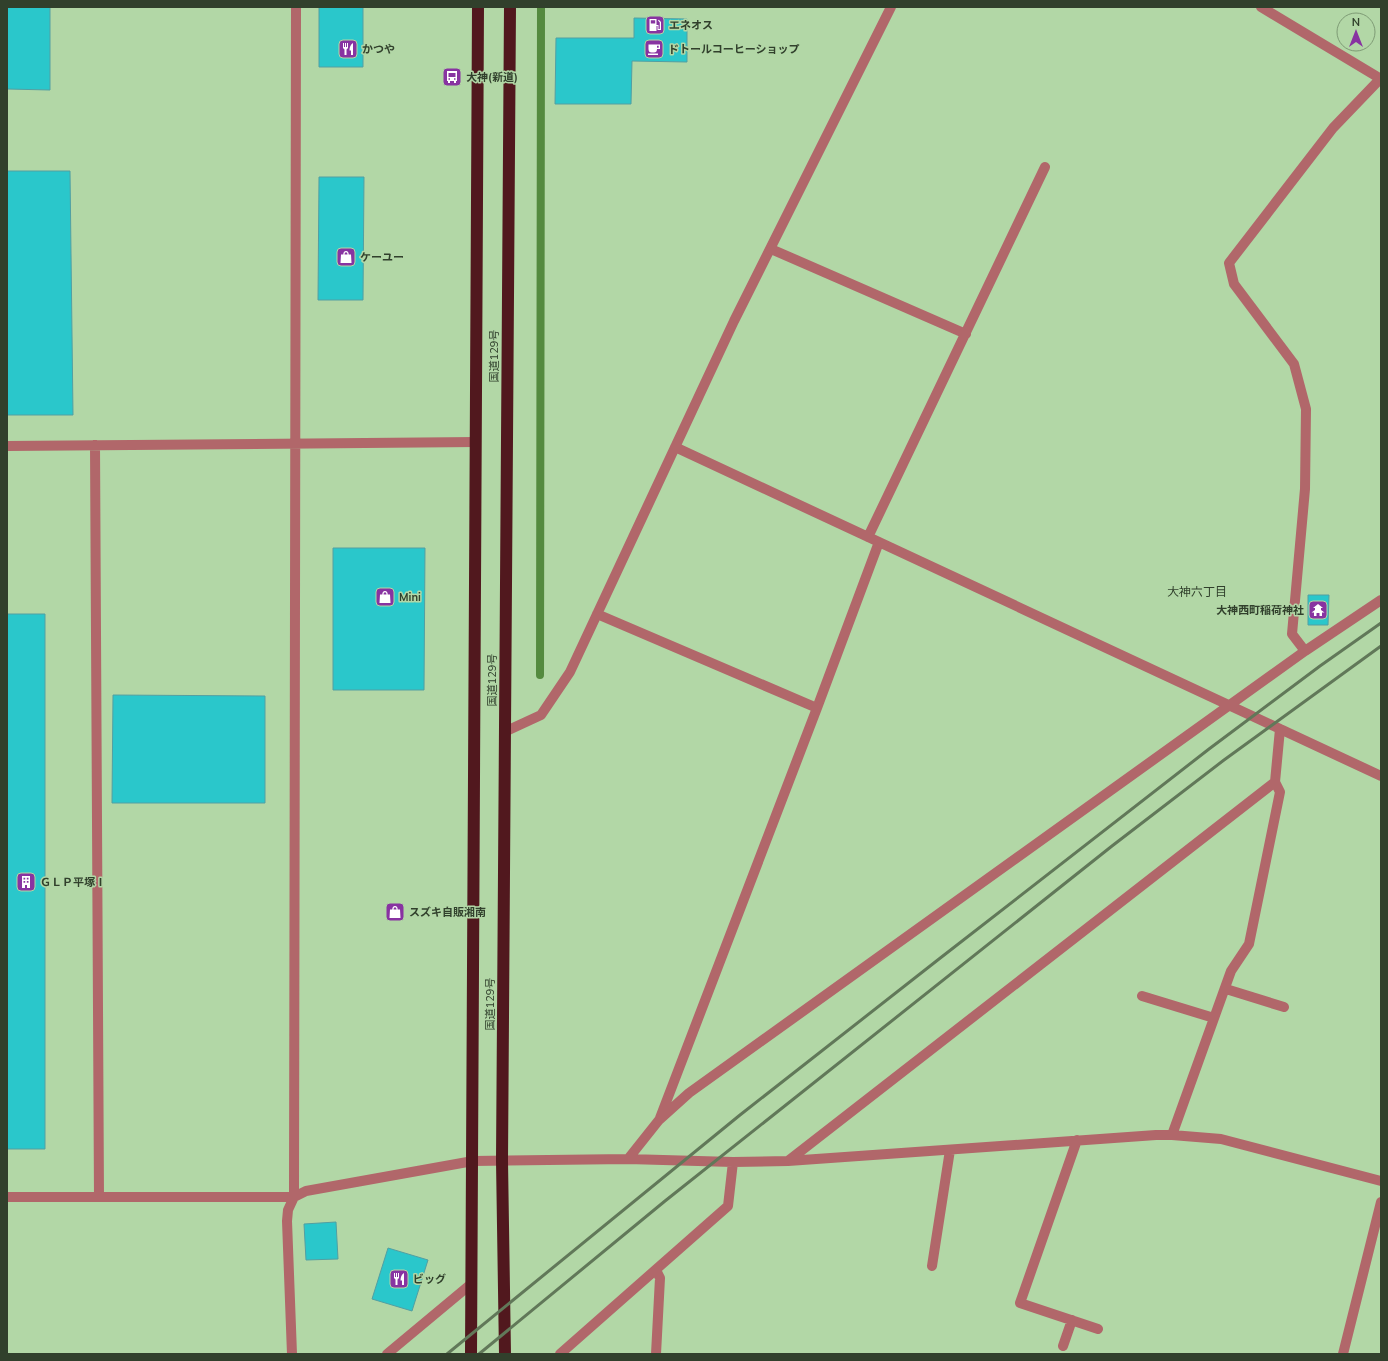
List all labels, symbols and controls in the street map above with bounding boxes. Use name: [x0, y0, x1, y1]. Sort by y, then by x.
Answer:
north arrow: [1336, 12, 1376, 52]
fuel station icon: エネオス: [644, 14, 666, 36]
text: N: [1352, 15, 1360, 29]
place label: エネオス: [669, 18, 713, 32]
restaurant icon: かつや: [337, 38, 359, 60]
cafe icon: ドトールコーヒーショップ: [643, 38, 665, 60]
place label: かつや: [362, 42, 395, 56]
place label: ドトールコーヒーショップ: [668, 42, 800, 56]
bus stop icon: 大神(新道): [441, 66, 463, 88]
place label: 大神(新道): [466, 70, 518, 84]
shop icon: ケーユー: [335, 246, 357, 268]
place label: ケーユー: [360, 250, 404, 264]
street label: 国道129号: [487, 330, 501, 382]
district label: 大神六丁目: [1167, 584, 1227, 599]
shop icon: Mini: [374, 586, 396, 608]
place label: Mini: [399, 590, 421, 604]
temple icon: 大神西町稲荷神社: [1307, 599, 1329, 621]
place label: 大神西町稲荷神社: [1216, 603, 1304, 617]
street label: 国道129号: [485, 654, 499, 706]
building icon: ＧＬＰ平塚Ⅰ: [15, 871, 37, 893]
place label: ＧＬＰ平塚Ⅰ: [40, 875, 106, 889]
shop icon: スズキ自販湘南: [384, 901, 406, 923]
place label: スズキ自販湘南: [409, 905, 486, 919]
street label: 国道129号: [483, 978, 497, 1030]
restaurant icon: ビッグ: [388, 1268, 410, 1290]
place label: ビッグ: [413, 1272, 446, 1286]

